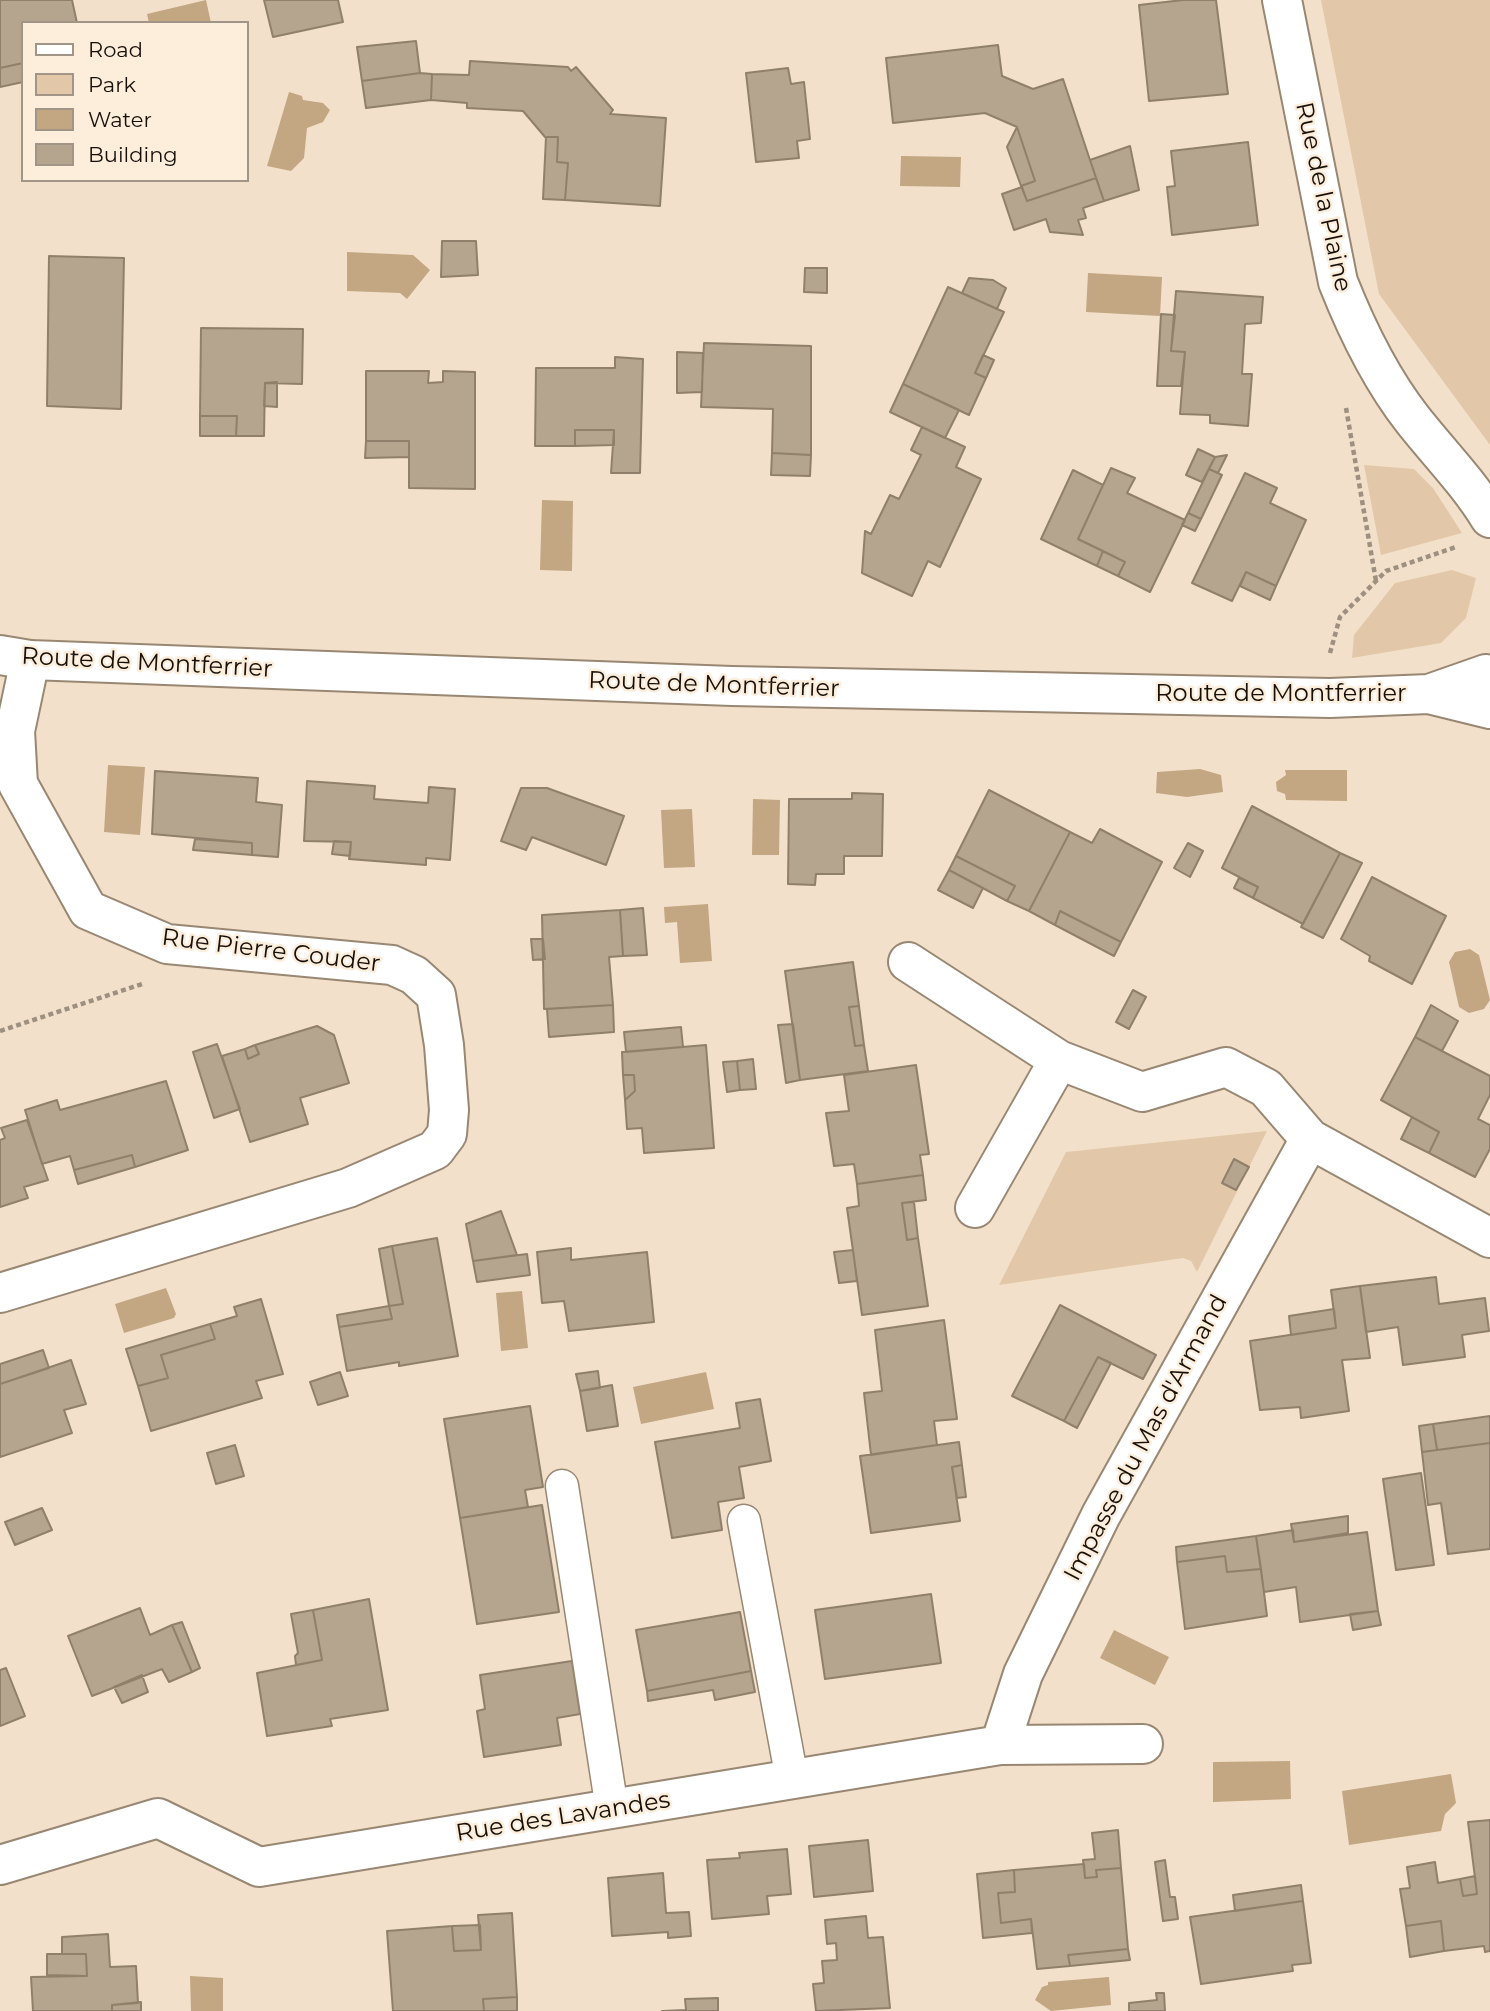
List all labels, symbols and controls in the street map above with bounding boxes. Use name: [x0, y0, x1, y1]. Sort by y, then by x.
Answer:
legend: [21, 21, 248, 182]
text: Road: [88, 37, 143, 62]
text: Park: [88, 72, 136, 97]
street label: Rue de la Plaine: [1289, 99, 1357, 295]
text: Water: [88, 107, 152, 132]
text: Building: [88, 142, 178, 167]
street label: Route de Montferrier: [21, 642, 273, 684]
street label: Route de Montferrier: [588, 666, 840, 704]
street label: Route de Montferrier: [1155, 680, 1407, 708]
street label: Rue Pierre Couder: [160, 923, 382, 979]
street label: Impasse du Mas d'Armand: [1058, 1290, 1234, 1586]
street label: Rue des Lavandes: [454, 1786, 672, 1848]

